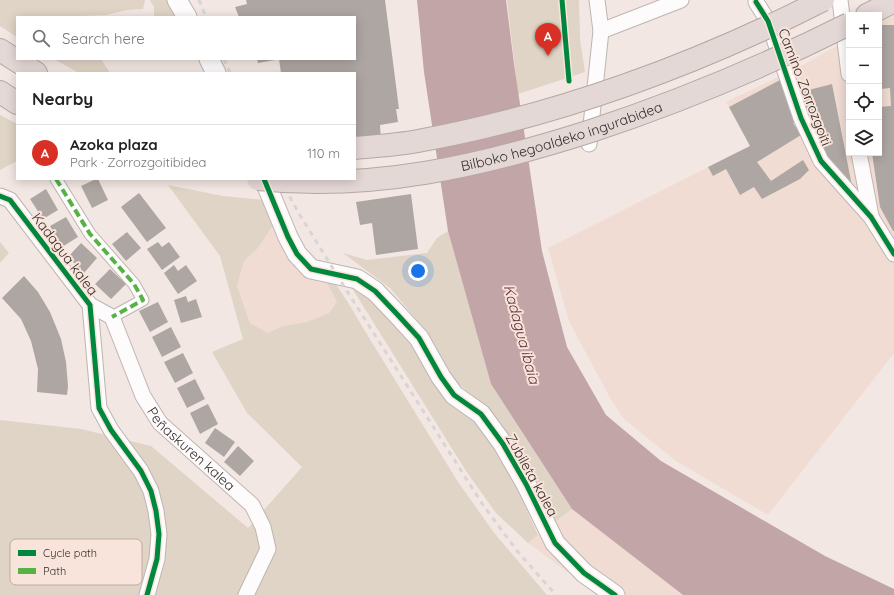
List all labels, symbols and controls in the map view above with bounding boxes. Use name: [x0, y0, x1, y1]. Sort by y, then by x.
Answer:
map controls: [846, 12, 882, 156]
button: +: [846, 12, 882, 48]
search box: [16, 16, 356, 60]
pin: A: [535, 23, 561, 56]
street label: Camino Zorrozgoiti: [774, 26, 836, 148]
icon: search: [30, 27, 52, 49]
text: Search here: [62, 29, 145, 48]
button: −: [846, 48, 882, 84]
button: locate: [846, 84, 882, 120]
text: Nearby: [32, 88, 93, 109]
street label: Bilboko hegoaldeko ingurabidea: [459, 98, 665, 175]
button: layers: [846, 120, 882, 156]
text: Azoka plaza: [70, 135, 158, 154]
text: A: [41, 145, 49, 161]
text: 110 m: [307, 145, 340, 161]
text: Park · Zorrozgoitibidea: [70, 154, 206, 170]
street label: Kadagua kalea: [28, 209, 102, 299]
your location: [408, 261, 428, 281]
water label: Kadagua ibaia: [500, 282, 545, 387]
street label: Peñaskuren kalea: [143, 403, 239, 495]
street label: Zubileta kalea: [502, 430, 562, 520]
legend: [10, 539, 142, 585]
text: Cycle path: [43, 546, 97, 560]
text: Path: [43, 564, 66, 578]

